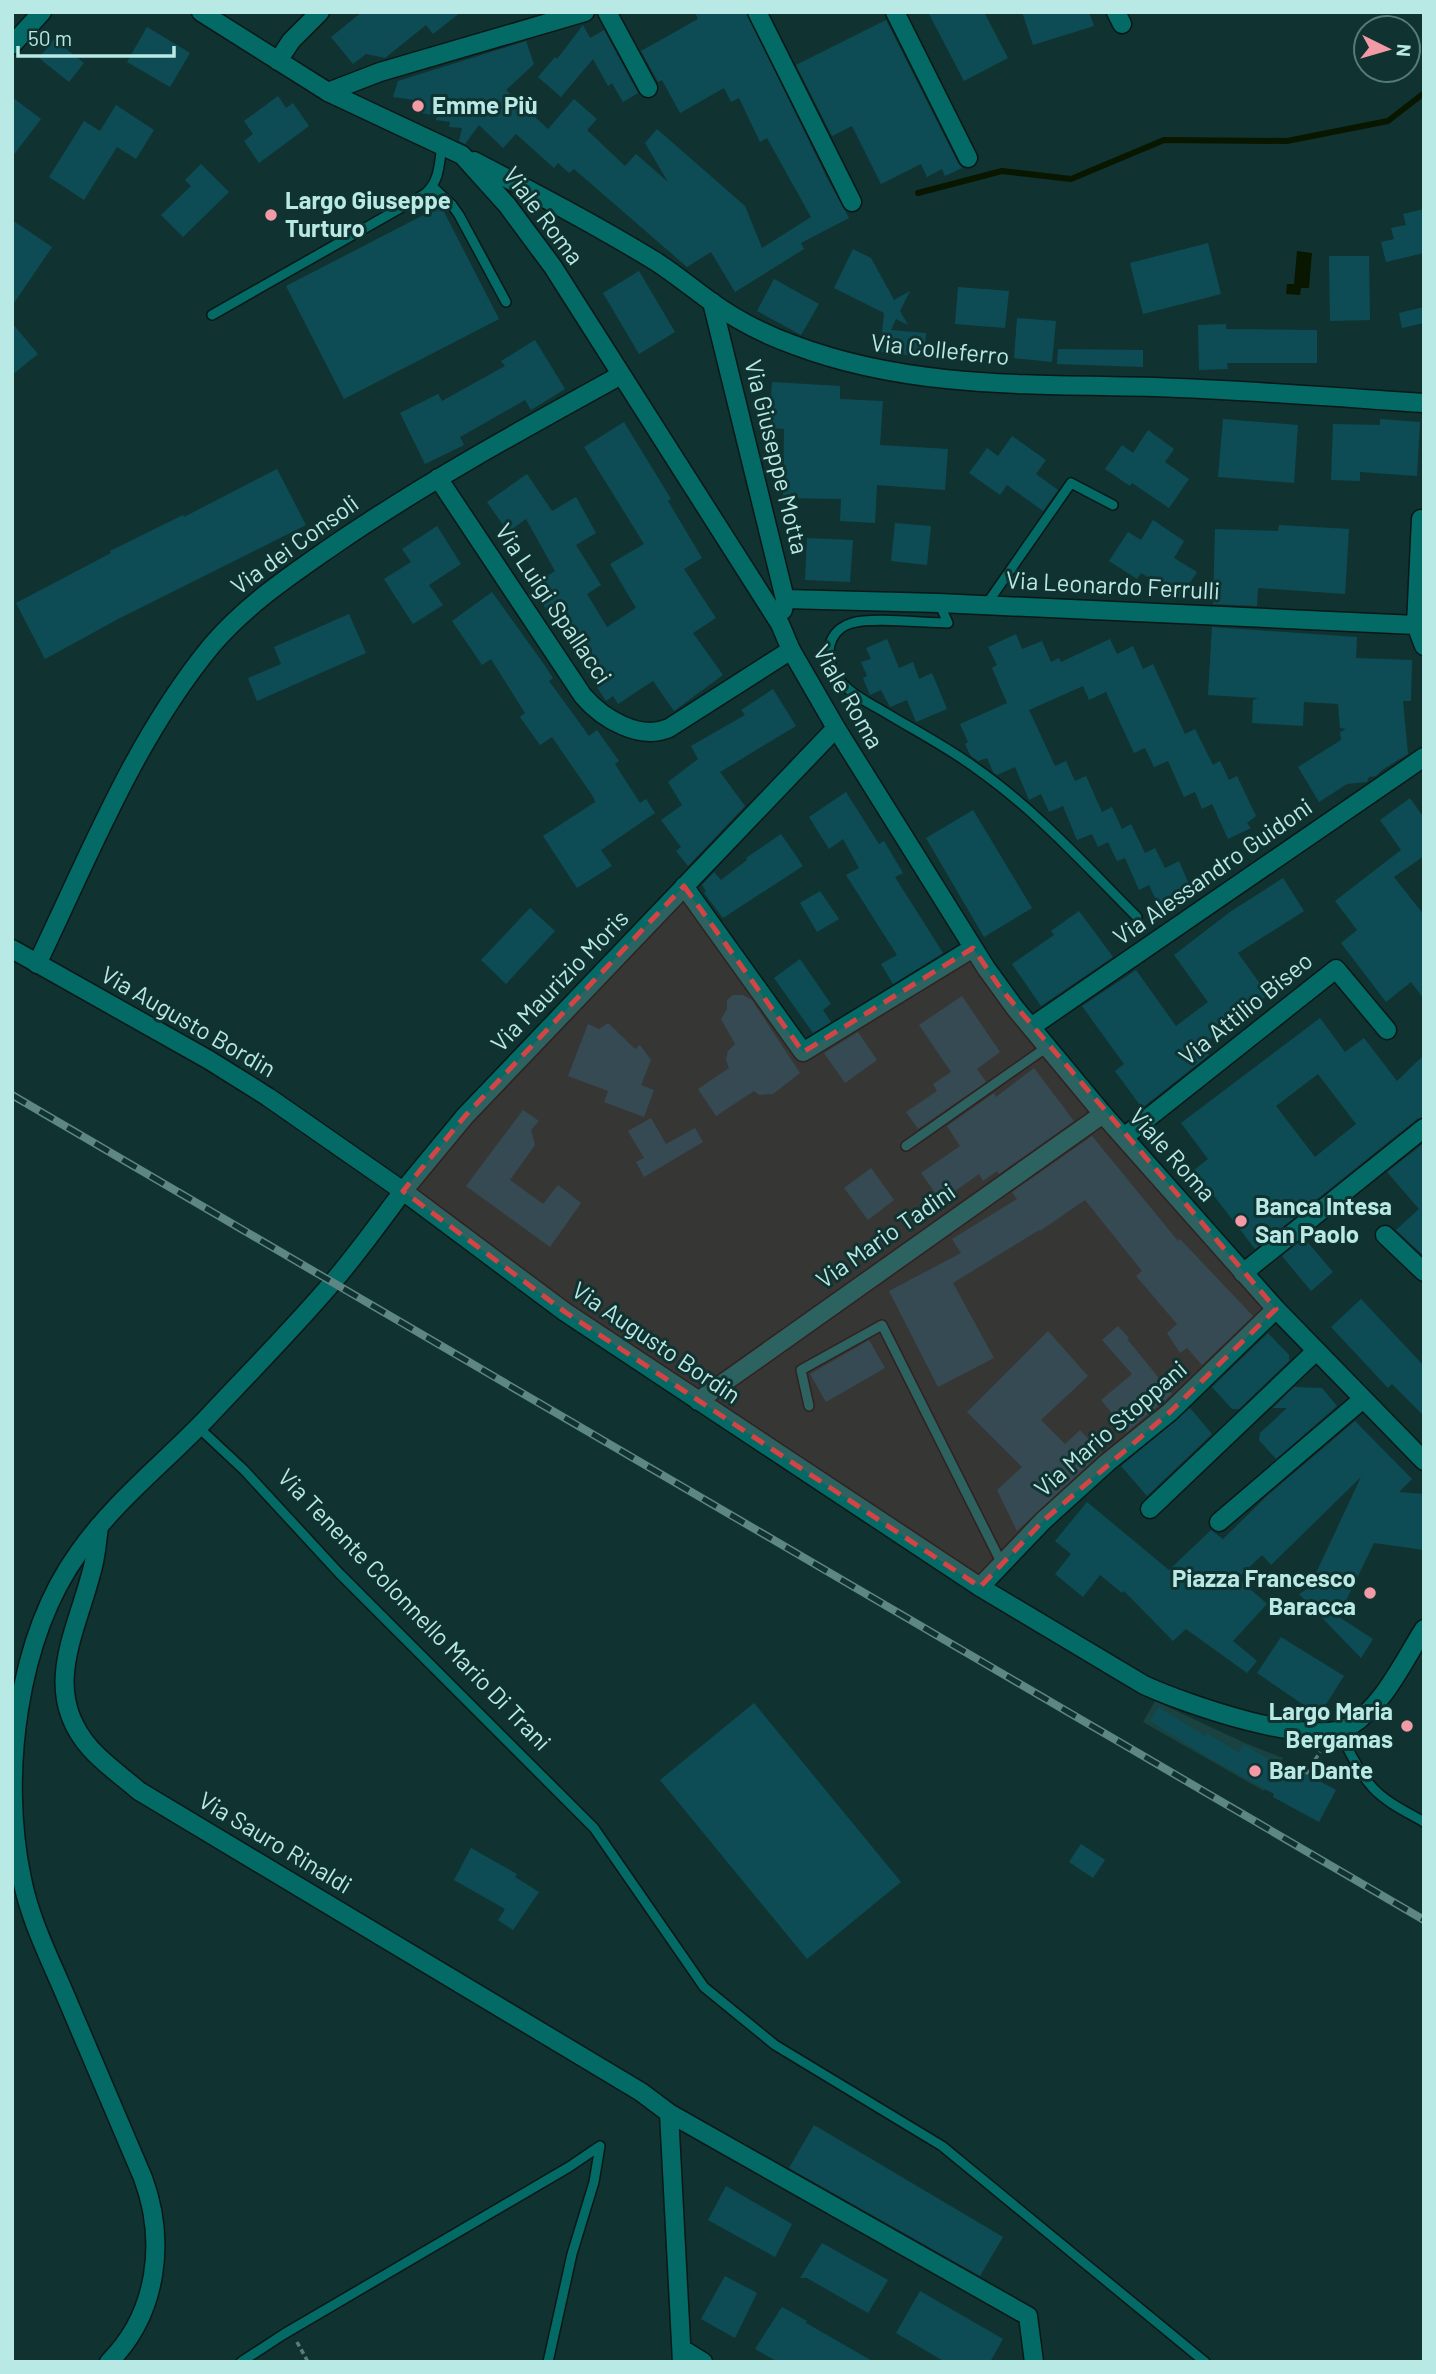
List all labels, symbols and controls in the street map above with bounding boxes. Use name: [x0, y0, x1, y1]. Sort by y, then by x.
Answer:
scale bar: [18, 14, 173, 58]
north arrow: [1352, 14, 1422, 84]
text: 50 m: [28, 25, 72, 50]
text: N: [1392, 43, 1416, 58]
place label: Emme Più: [432, 90, 538, 119]
marker: Emme Più: [410, 98, 426, 114]
street label: Viale Roma: [498, 160, 591, 270]
place label: Largo Giuseppe Turturo: [285, 185, 451, 242]
marker: Largo Giuseppe Turturo: [263, 207, 279, 223]
street label: Via Colleferro: [869, 327, 1011, 370]
street label: Via Giuseppe Motta: [739, 357, 816, 557]
street label: Via dei Consoli: [225, 488, 364, 600]
street label: Via Luigi Spallacci: [490, 517, 619, 689]
street label: Via Leonardo Ferrulli: [1005, 564, 1221, 605]
street label: Viale Roma: [808, 639, 891, 753]
street label: Via Alessandro Guidoni: [1107, 791, 1317, 950]
street label: Via Maurizio Moris: [484, 903, 634, 1057]
street label: Via Attilio Biseo: [1172, 945, 1318, 1070]
street label: Via Augusto Bordin: [96, 959, 281, 1083]
street label: Viale Roma: [1124, 1101, 1223, 1207]
street label: Via Mario Tadini: [810, 1176, 960, 1293]
place label: Banca Intesa San Paolo: [1255, 1191, 1392, 1248]
marker: Banca Intesa San Paolo: [1233, 1213, 1249, 1229]
street label: Via Augusto Bordin: [567, 1275, 747, 1409]
street label: Via Mario Stoppani: [1028, 1354, 1192, 1502]
street label: Via Tenente Colonnello Mario Di Trani: [272, 1462, 558, 1756]
place label: Piazza Francesco Baracca: [1172, 1563, 1356, 1620]
marker: Piazza Francesco Baracca: [1362, 1585, 1378, 1601]
place label: Largo Maria Bergamas: [1269, 1696, 1393, 1753]
marker: Largo Maria Bergamas: [1399, 1718, 1415, 1734]
place label: Bar Dante: [1269, 1755, 1373, 1784]
marker: Bar Dante: [1247, 1763, 1263, 1779]
street label: Via Sauro Rinaldi: [194, 1785, 358, 1899]

